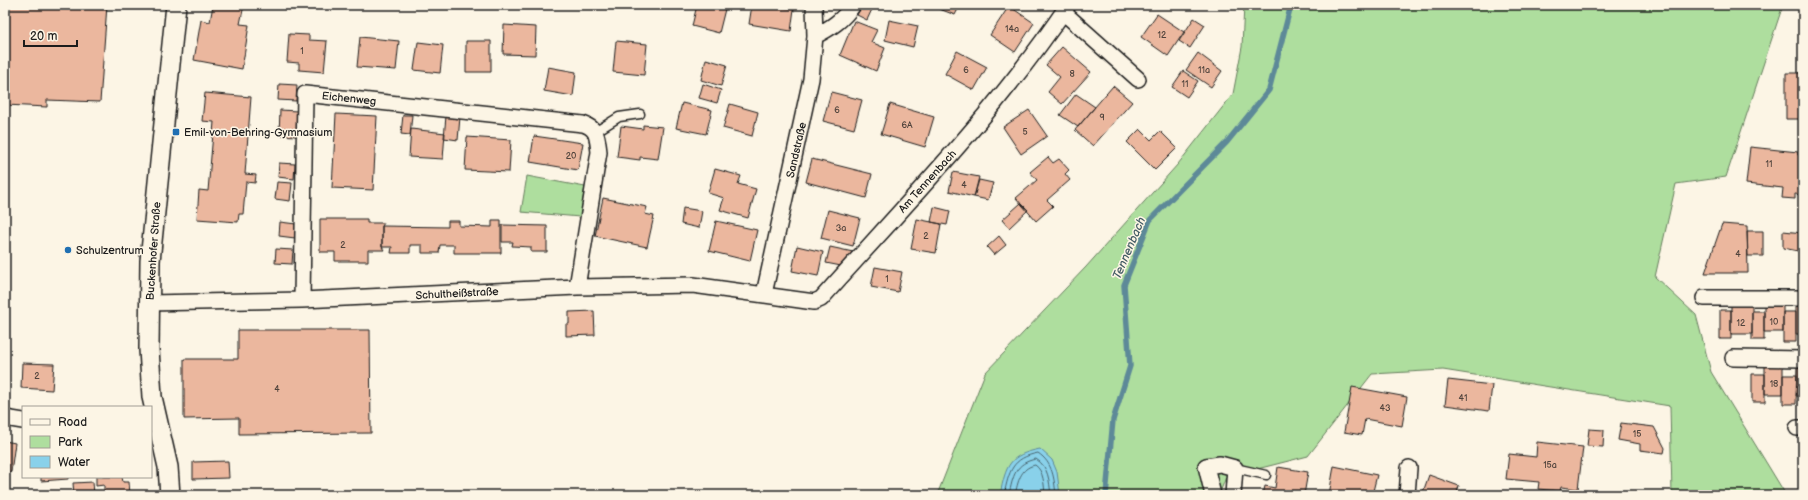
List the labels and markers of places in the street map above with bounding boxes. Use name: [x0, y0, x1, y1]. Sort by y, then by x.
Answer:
place label: Emil-von-Behring-Gymnasium: [184, 126, 332, 139]
marker: Emil-von-Behring-Gymnasium: [171, 127, 181, 137]
place label: Schulzentrum: [76, 244, 144, 257]
marker: Schulzentrum: [63, 245, 73, 255]

